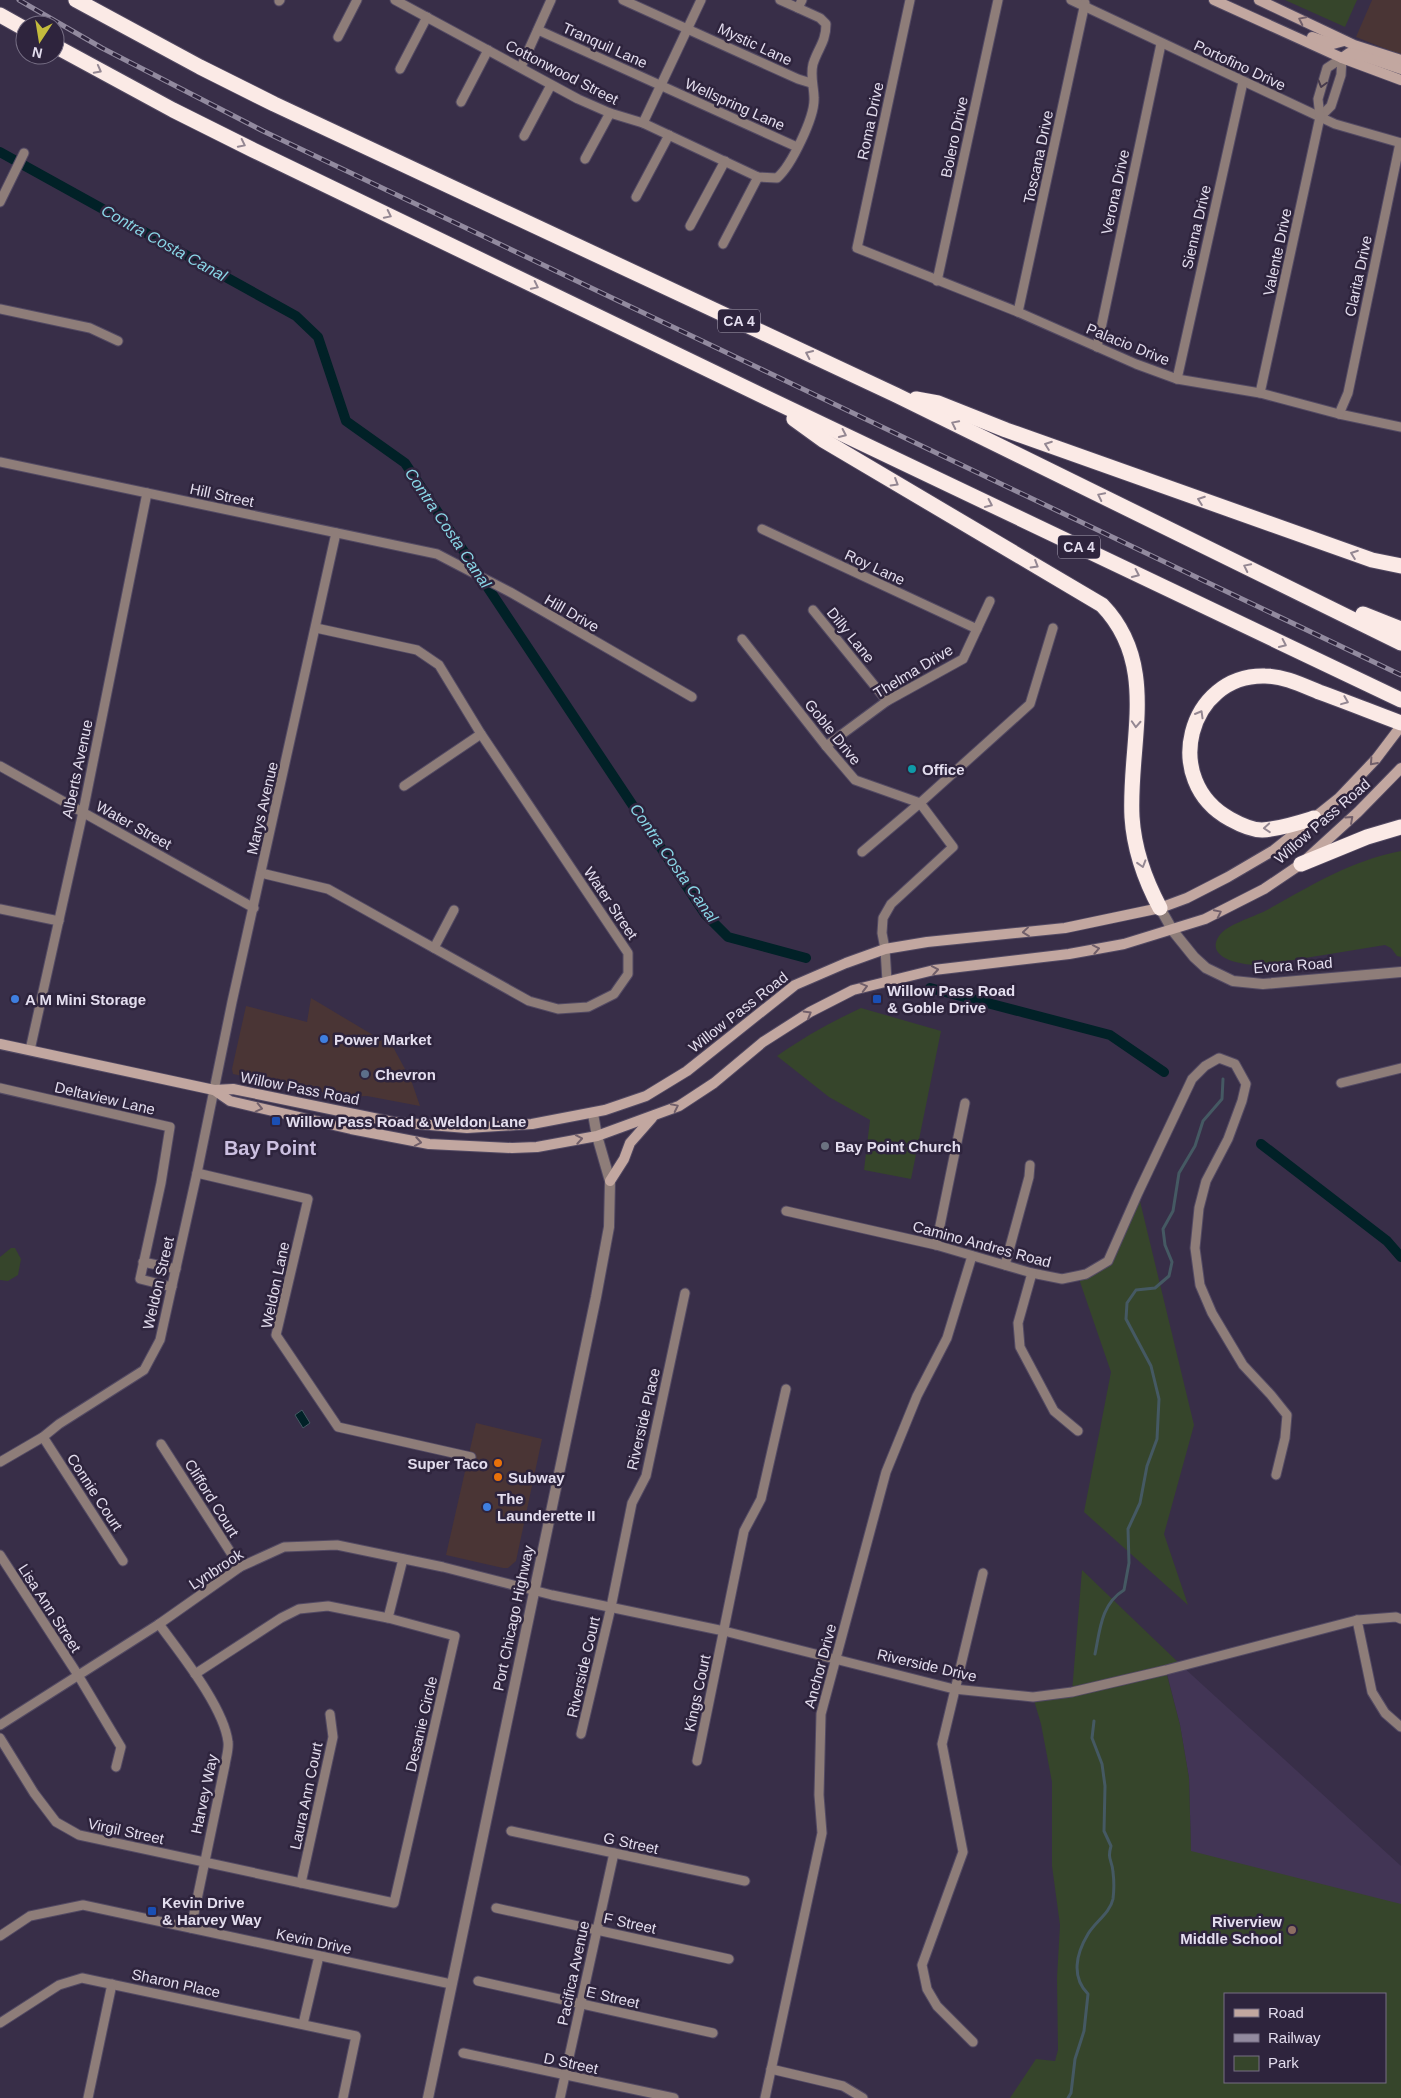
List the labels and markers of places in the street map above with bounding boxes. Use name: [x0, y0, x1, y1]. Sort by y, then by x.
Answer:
place label: Office: [922, 761, 965, 778]
marker: Office: [906, 763, 918, 775]
place label: Willow Pass Road & Goble Drive: [887, 982, 1015, 1016]
place label: A M Mini Storage: [25, 991, 146, 1008]
marker: A M Mini Storage: [9, 993, 21, 1005]
marker: Willow Pass Road & Goble Drive: [871, 993, 883, 1005]
place label: Power Market: [334, 1031, 432, 1048]
marker: Power Market: [318, 1033, 330, 1045]
place label: Chevron: [375, 1066, 436, 1083]
marker: Chevron: [359, 1068, 371, 1080]
place label: Willow Pass Road & Weldon Lane: [286, 1113, 526, 1130]
marker: Willow Pass Road & Weldon Lane: [270, 1115, 282, 1127]
place label: Bay Point Church: [835, 1138, 961, 1155]
marker: Bay Point Church: [819, 1140, 831, 1152]
place label: Super Taco: [407, 1455, 488, 1472]
marker: Super Taco: [492, 1457, 504, 1469]
place label: Subway: [508, 1469, 565, 1486]
marker: Subway: [492, 1471, 504, 1483]
place label: The Launderette II: [497, 1490, 595, 1524]
marker: The Launderette II: [481, 1501, 493, 1513]
place label: Kevin Drive & Harvey Way: [162, 1894, 262, 1928]
marker: Kevin Drive & Harvey Way: [146, 1905, 158, 1917]
place label: Riverview Middle School: [1180, 1913, 1282, 1947]
marker: Riverview Middle School: [1286, 1924, 1298, 1936]

